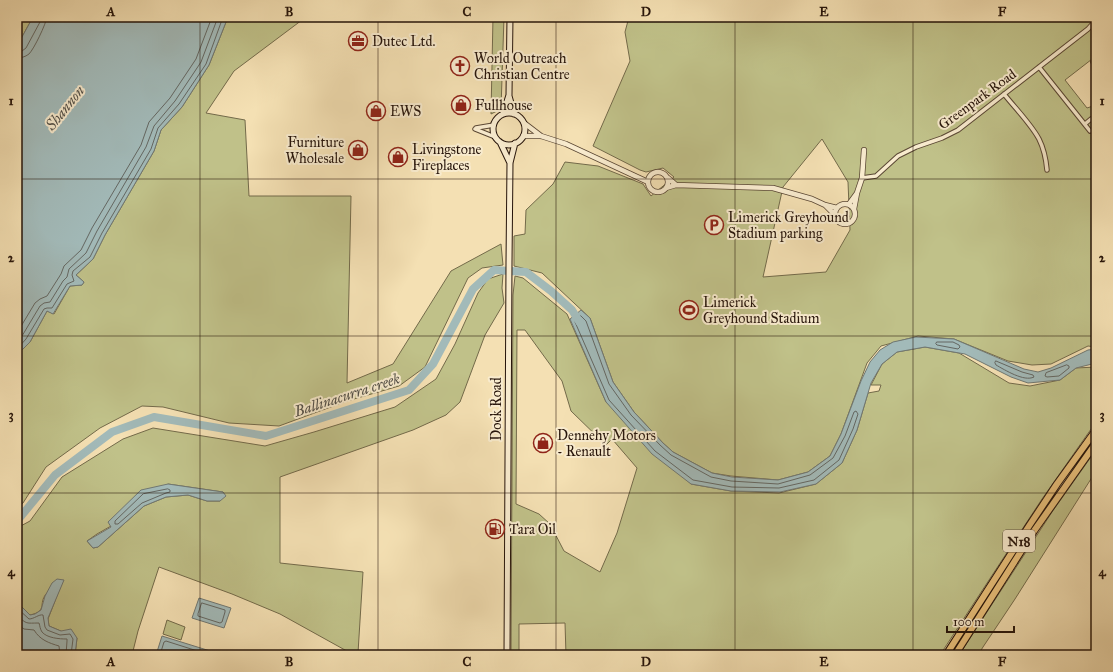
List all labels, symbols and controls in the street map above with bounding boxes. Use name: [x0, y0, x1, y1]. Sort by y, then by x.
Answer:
text: A: [106, 4, 116, 20]
text: B: [285, 4, 294, 20]
text: C: [463, 4, 472, 20]
text: D: [641, 4, 651, 20]
text: E: [819, 4, 829, 20]
text: F: [998, 4, 1007, 20]
office icon: Dutec Ltd.: [347, 30, 369, 52]
place label: Dutec Ltd.: [372, 33, 436, 50]
place label: World Outreach Christian Centre: [474, 50, 570, 83]
church icon: World Outreach Christian Centre: [449, 55, 471, 77]
street label: Greenpark Road: [935, 65, 1020, 133]
water label: Shannon: [41, 82, 88, 135]
text: 1: [8, 93, 14, 109]
text: 1: [1099, 93, 1105, 109]
shop icon: Fullhouse: [450, 94, 472, 116]
place label: Fullhouse: [475, 97, 532, 114]
shop icon: EWS: [365, 100, 387, 122]
place label: EWS: [390, 103, 421, 120]
place label: Furniture Wholesale: [286, 134, 344, 167]
shop icon: Furniture Wholesale: [347, 139, 369, 161]
place label: Livingstone Fireplaces: [412, 141, 482, 174]
shop icon: Livingstone Fireplaces: [387, 146, 409, 168]
place label: Limerick Greyhound Stadium parking: [728, 209, 849, 242]
parking icon: Limerick Greyhound Stadium parking: [703, 214, 725, 236]
text: 2: [8, 250, 15, 266]
text: 2: [1099, 250, 1106, 266]
place label: Limerick Greyhound Stadium: [703, 294, 820, 327]
sports icon: Limerick Greyhound Stadium: [678, 299, 700, 321]
water label: Ballinacurra creek: [291, 369, 402, 421]
street label: Dock Road: [488, 377, 505, 441]
text: 3: [8, 407, 14, 423]
text: 3: [1099, 407, 1105, 423]
place label: Dennehy Motors - Renault: [557, 427, 656, 460]
shop icon: Dennehy Motors - Renault: [532, 432, 554, 454]
fuel station icon: Tara Oil: [484, 518, 506, 540]
place label: Tara Oil: [509, 521, 556, 538]
road number: N18: [1003, 530, 1035, 552]
text: 4: [7, 564, 15, 580]
text: 4: [1098, 564, 1106, 580]
scale bar: [947, 608, 1014, 634]
text: 100 m: [953, 615, 984, 629]
text: A: [106, 654, 116, 670]
text: B: [285, 654, 294, 670]
text: C: [463, 654, 472, 670]
text: D: [641, 654, 651, 670]
text: E: [819, 654, 829, 670]
text: F: [998, 654, 1007, 670]

